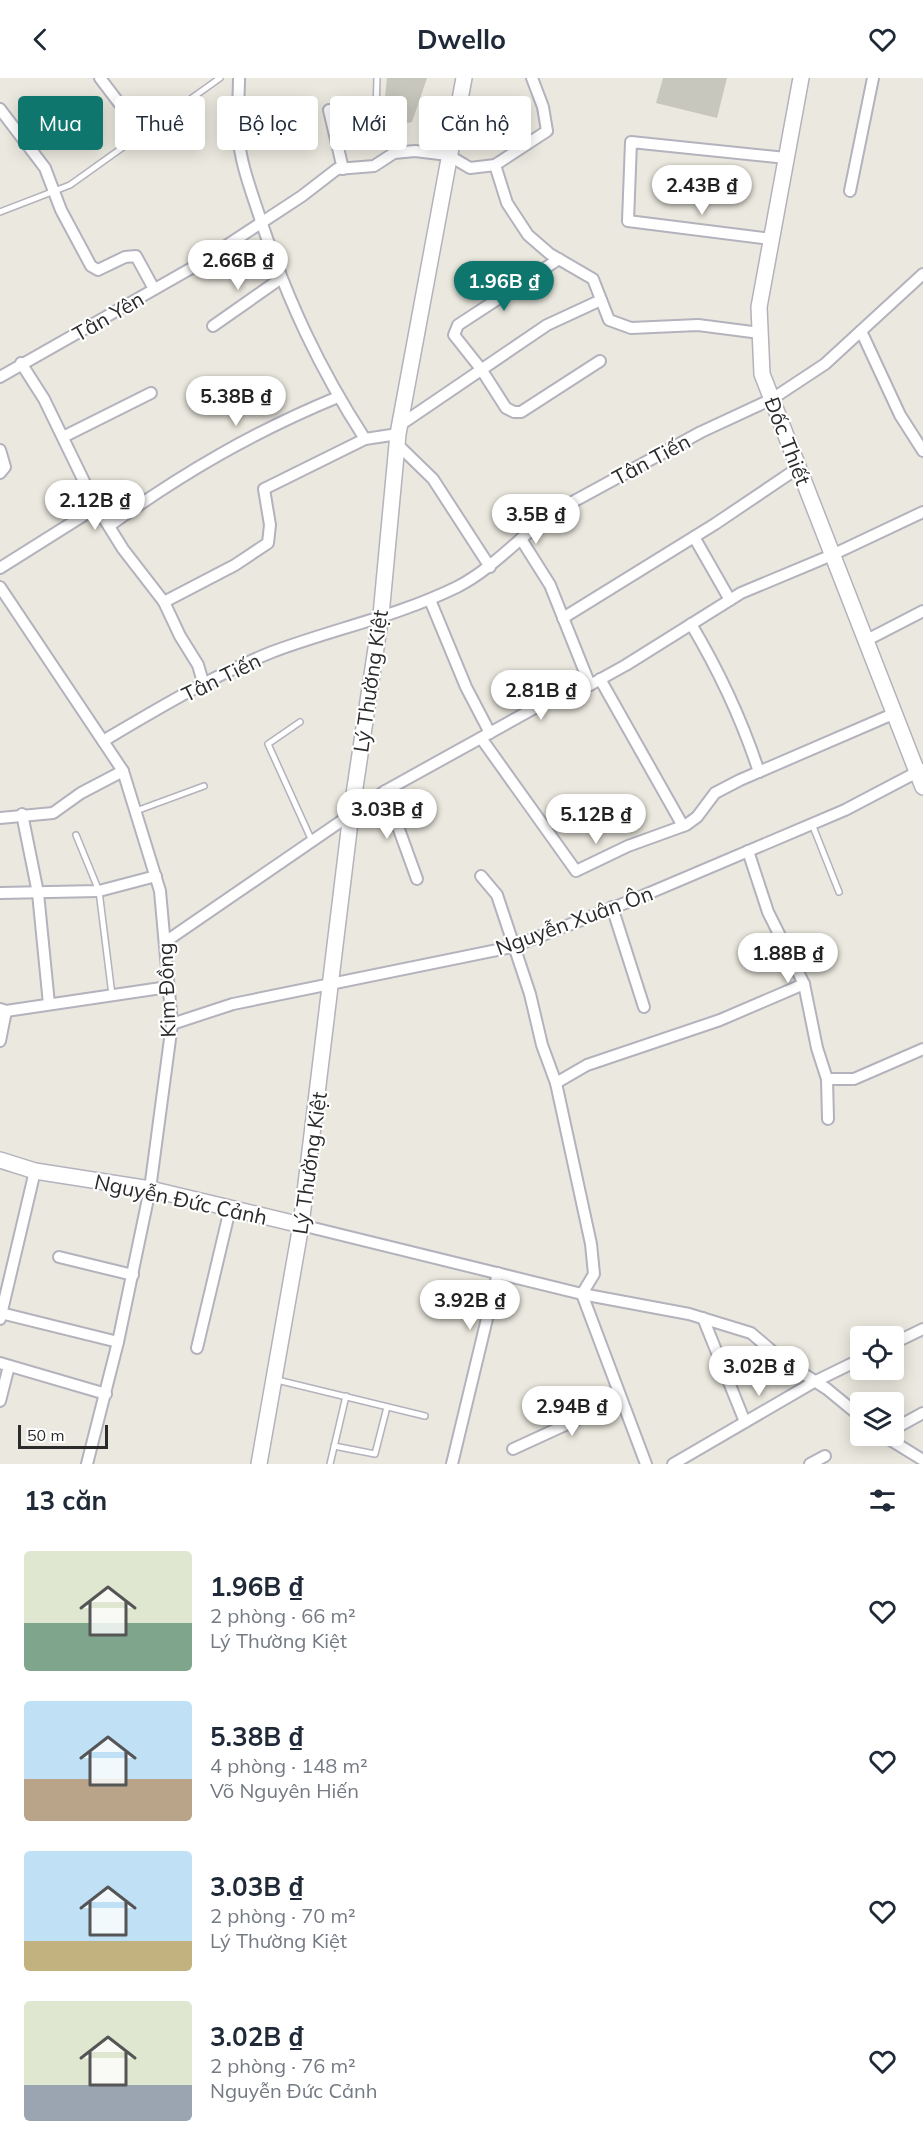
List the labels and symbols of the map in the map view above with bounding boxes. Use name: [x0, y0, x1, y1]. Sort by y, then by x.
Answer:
pin: 2.43B ₫: [647, 165, 757, 216]
pin: 2.66B ₫: [183, 240, 293, 291]
pin: 1.96B ₫: [449, 261, 559, 312]
street label: Tân Yên: [68, 285, 148, 347]
pin: 5.38B ₫: [181, 376, 291, 427]
street label: Đốc Thiết: [759, 393, 817, 489]
street label: Tân Tiến: [608, 428, 694, 490]
pin: 2.12B ₫: [40, 480, 150, 531]
pin: 3.5B ₫: [487, 494, 585, 545]
street label: Lý Thường Kiệt: [347, 608, 393, 754]
street label: Tân Tiến: [177, 647, 265, 707]
pin: 2.81B ₫: [486, 670, 596, 721]
pin: 3.03B ₫: [332, 789, 442, 840]
pin: 5.12B ₫: [541, 794, 651, 845]
street label: Nguyễn Xuân Ôn: [492, 880, 656, 960]
pin: 1.88B ₫: [733, 933, 843, 984]
street label: Kim Đồng: [151, 942, 181, 1038]
street label: Lý Thường Kiệt: [286, 1090, 332, 1236]
street label: Nguyễn Đức Cảnh: [92, 1168, 270, 1230]
pin: 3.92B ₫: [415, 1280, 525, 1331]
pin: 3.02B ₫: [704, 1346, 814, 1397]
pin: 2.94B ₫: [517, 1386, 627, 1437]
scale bar: [18, 1422, 108, 1450]

